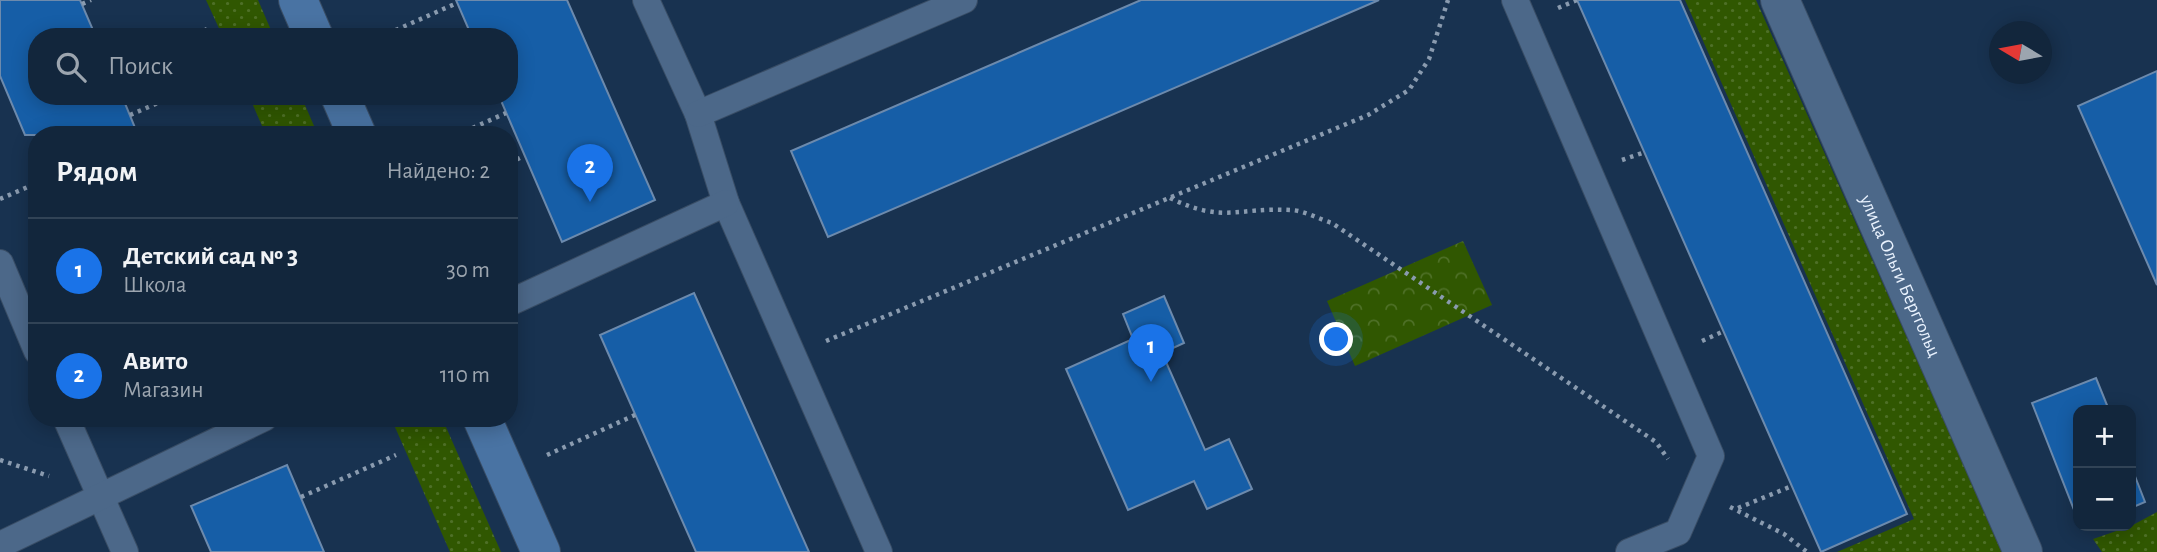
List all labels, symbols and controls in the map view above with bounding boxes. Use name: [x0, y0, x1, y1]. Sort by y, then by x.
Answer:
north arrow: [1989, 21, 2052, 84]
search box: [28, 28, 518, 105]
icon: search: [52, 48, 90, 86]
text: Поиск: [108, 53, 173, 79]
pin: 2: [567, 144, 613, 202]
text: Рядом: [56, 157, 138, 187]
text: Найдено: 2: [387, 160, 490, 183]
street label: улица Ольги Берггольц: [1856, 191, 1944, 360]
text: Детский сад № 3: [123, 243, 298, 269]
text: 1: [75, 259, 83, 282]
text: 30 m: [446, 259, 490, 282]
text: Школа: [123, 274, 187, 297]
your location: [1319, 322, 1353, 356]
pin: 1: [1128, 324, 1174, 382]
text: Авито: [123, 348, 188, 374]
text: 2: [74, 364, 84, 387]
text: 110 m: [440, 364, 490, 387]
text: Магазин: [123, 379, 204, 402]
map controls: [2073, 405, 2136, 531]
button: +: [2073, 405, 2136, 468]
button: −: [2073, 468, 2136, 531]

